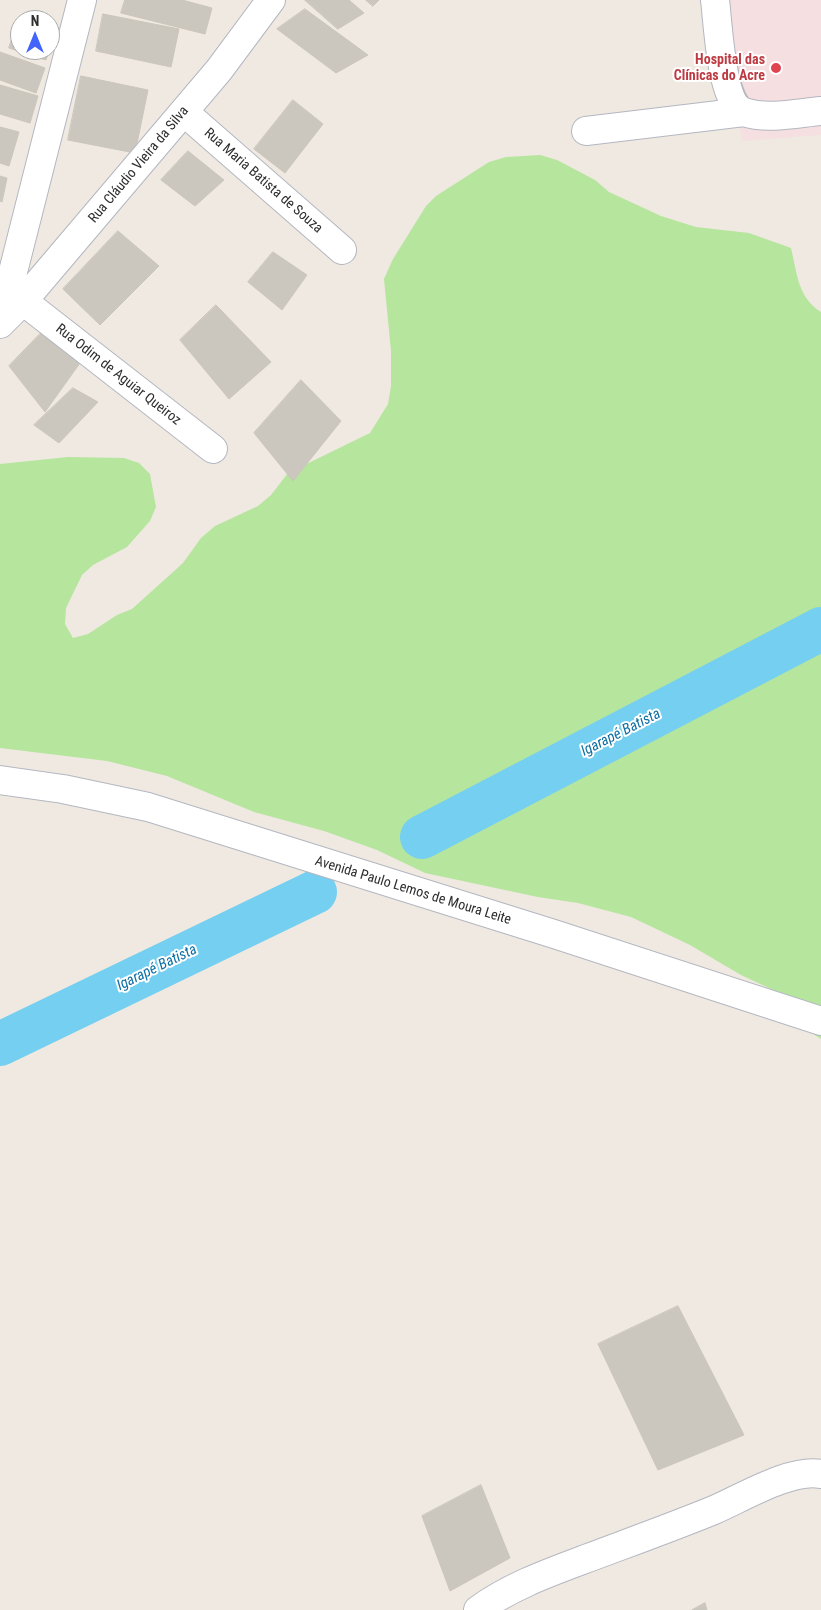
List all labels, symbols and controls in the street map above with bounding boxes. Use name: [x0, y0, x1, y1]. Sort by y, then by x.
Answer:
north arrow: [10, 10, 60, 60]
text: N: [31, 13, 39, 29]
place label: Hospital das Clínicas do Acre: [674, 52, 765, 84]
marker: Hospital das Clínicas do Acre: [769, 61, 783, 75]
street label: Rua Cláudio Vieira da Silva: [85, 103, 193, 227]
street label: Rua Maria Batista de Souza: [200, 125, 326, 237]
street label: Rua Odim de Aguiar Queiroz: [52, 321, 184, 429]
water label: Igarapé Batista: [578, 705, 664, 761]
street label: Avenida Paulo Lemos de Moura Leite: [313, 853, 513, 929]
water label: Igarapé Batista: [114, 941, 200, 995]

